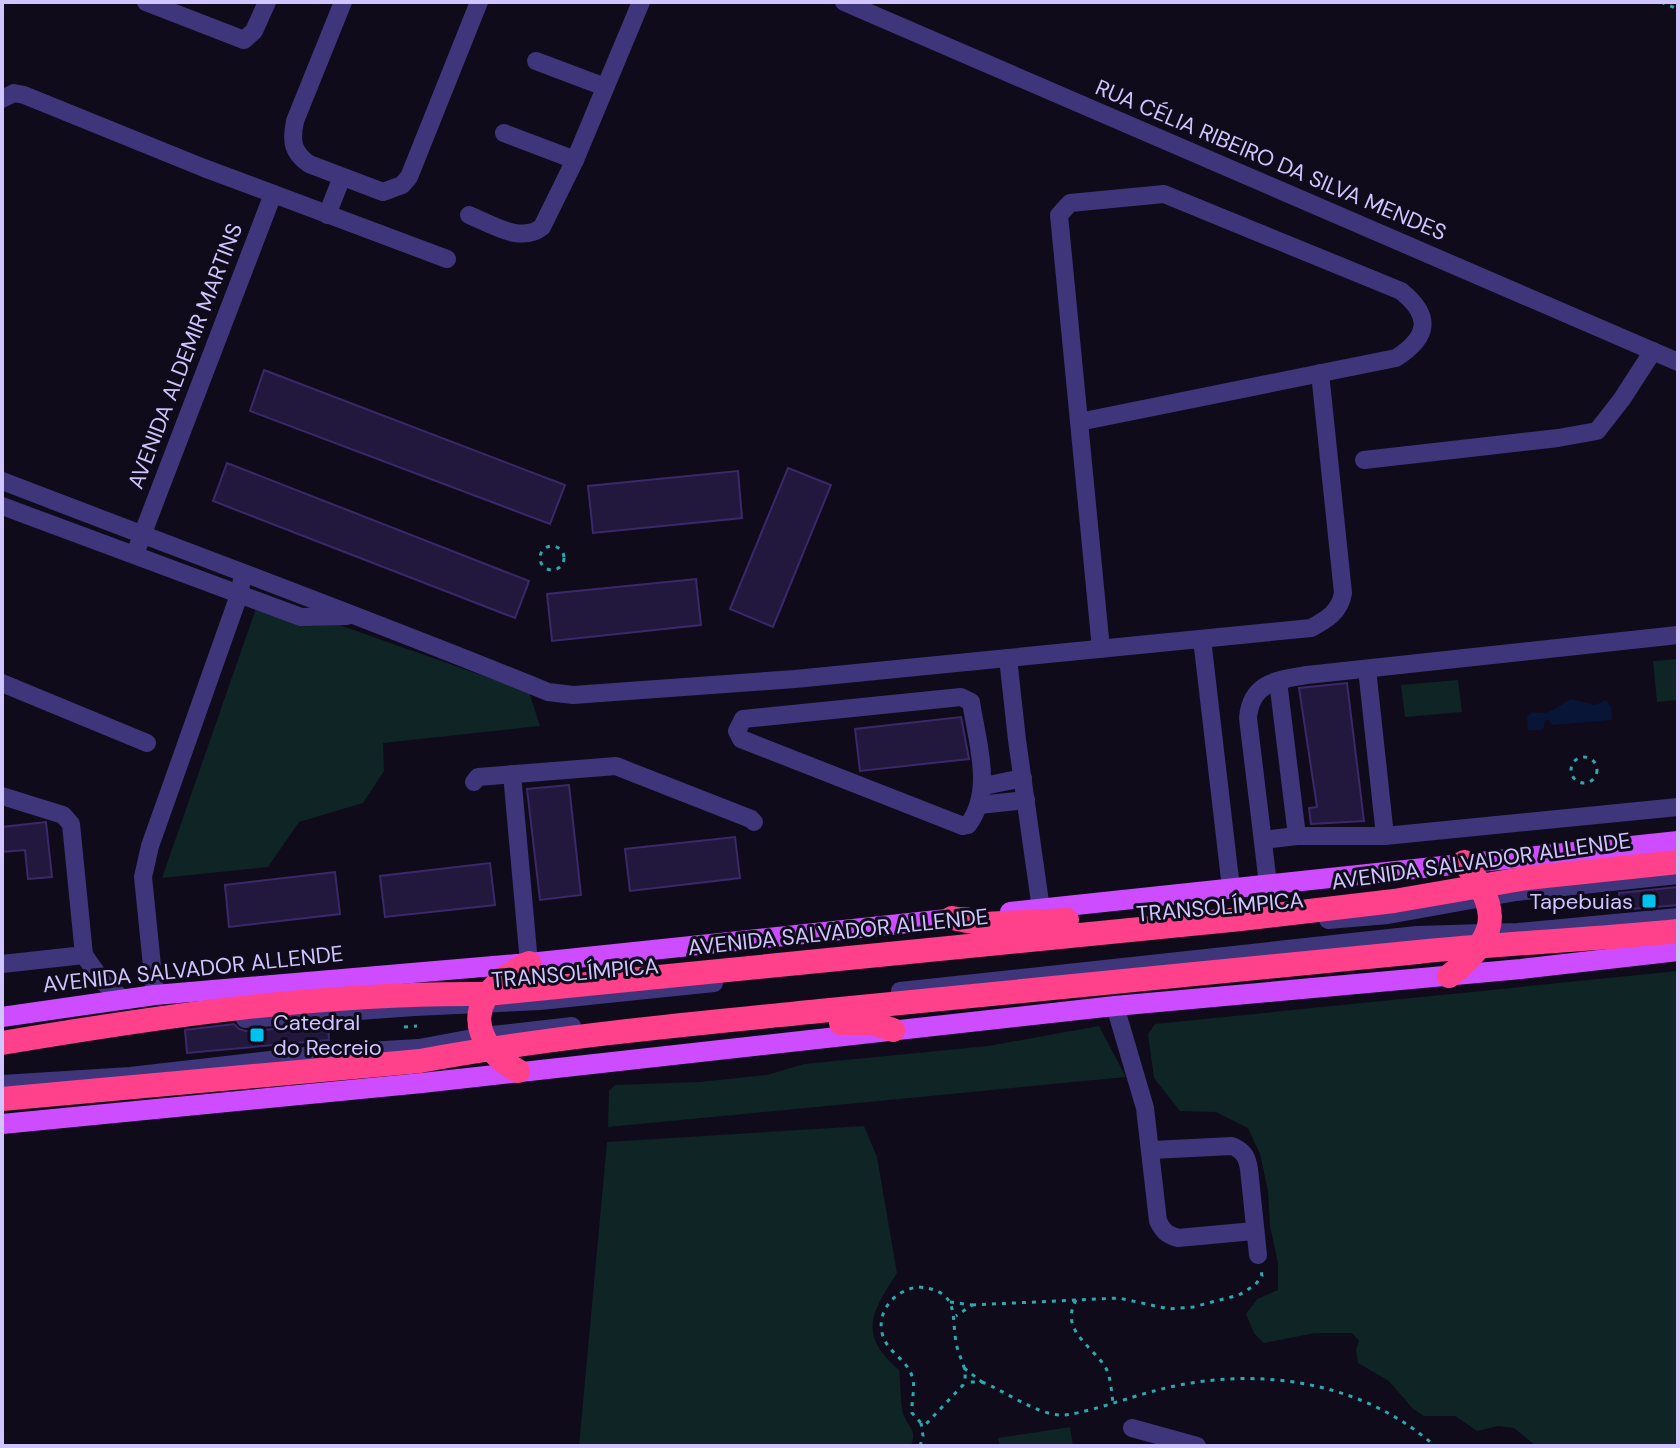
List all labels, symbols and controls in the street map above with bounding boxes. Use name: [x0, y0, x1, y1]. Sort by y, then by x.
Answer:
street label: RUA CÉLIA RIBEIRO DA SILVA MENDES: [1091, 73, 1451, 247]
street label: AVENIDA ALDEMIR MARTINS: [121, 219, 249, 493]
street label: AVENIDA SALVADOR ALLENDE: [1329, 826, 1633, 896]
street label: TRANSOLÍMPICA: [1135, 885, 1305, 929]
place label: Tapebuias: [1529, 887, 1633, 916]
marker: Tapebuias: [1640, 892, 1658, 910]
street label: AVENIDA SALVADOR ALLENDE: [686, 902, 990, 962]
street label: AVENIDA SALVADOR ALLENDE: [41, 939, 345, 999]
street label: TRANSOLÍMPICA: [490, 951, 660, 995]
place label: Catedral do Recreio: [273, 1008, 382, 1062]
marker: Catedral do Recreio: [248, 1026, 266, 1044]

